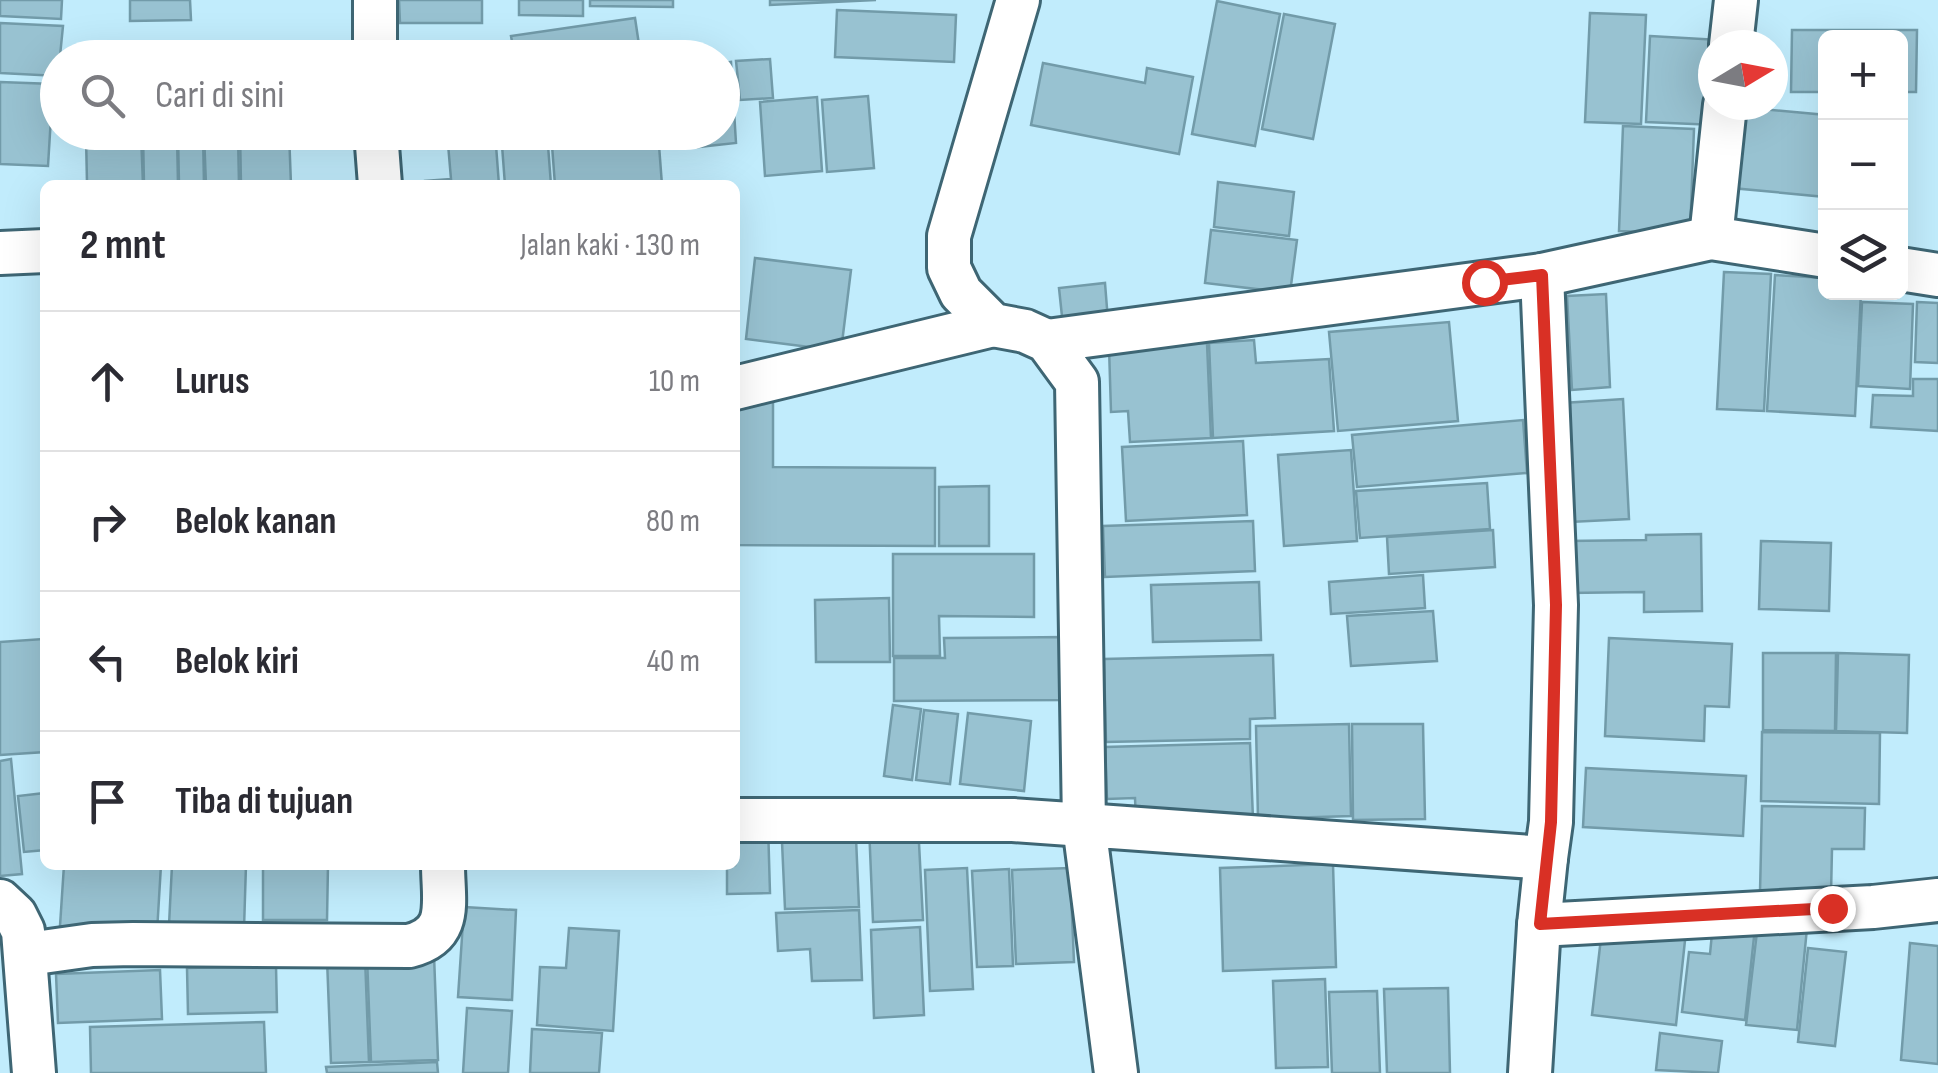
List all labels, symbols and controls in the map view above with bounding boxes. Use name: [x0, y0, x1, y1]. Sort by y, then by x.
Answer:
north arrow: [1698, 30, 1788, 120]
map controls: [1818, 30, 1908, 300]
button: +: [1818, 30, 1908, 120]
search box: [40, 40, 740, 150]
icon: search: [75, 68, 130, 123]
text: Cari di sini: [155, 73, 284, 118]
button: −: [1818, 120, 1908, 210]
button: layers: [1818, 210, 1908, 300]
text: 2 mnt: [80, 220, 166, 271]
text: Jalan kaki · 130 m: [520, 226, 700, 265]
route start: [1462, 260, 1508, 306]
icon: ahead: [80, 354, 135, 409]
text: Lurus: [175, 359, 249, 404]
text: 10 m: [649, 362, 700, 401]
icon: right: [80, 494, 135, 549]
text: Belok kanan: [175, 499, 336, 544]
text: 80 m: [646, 502, 700, 541]
icon: left: [80, 634, 135, 689]
text: Belok kiri: [175, 639, 299, 684]
text: 40 m: [647, 642, 700, 681]
icon: arrive: [80, 774, 135, 829]
text: Tiba di tujuan: [175, 779, 353, 824]
route end: [1810, 886, 1856, 932]

